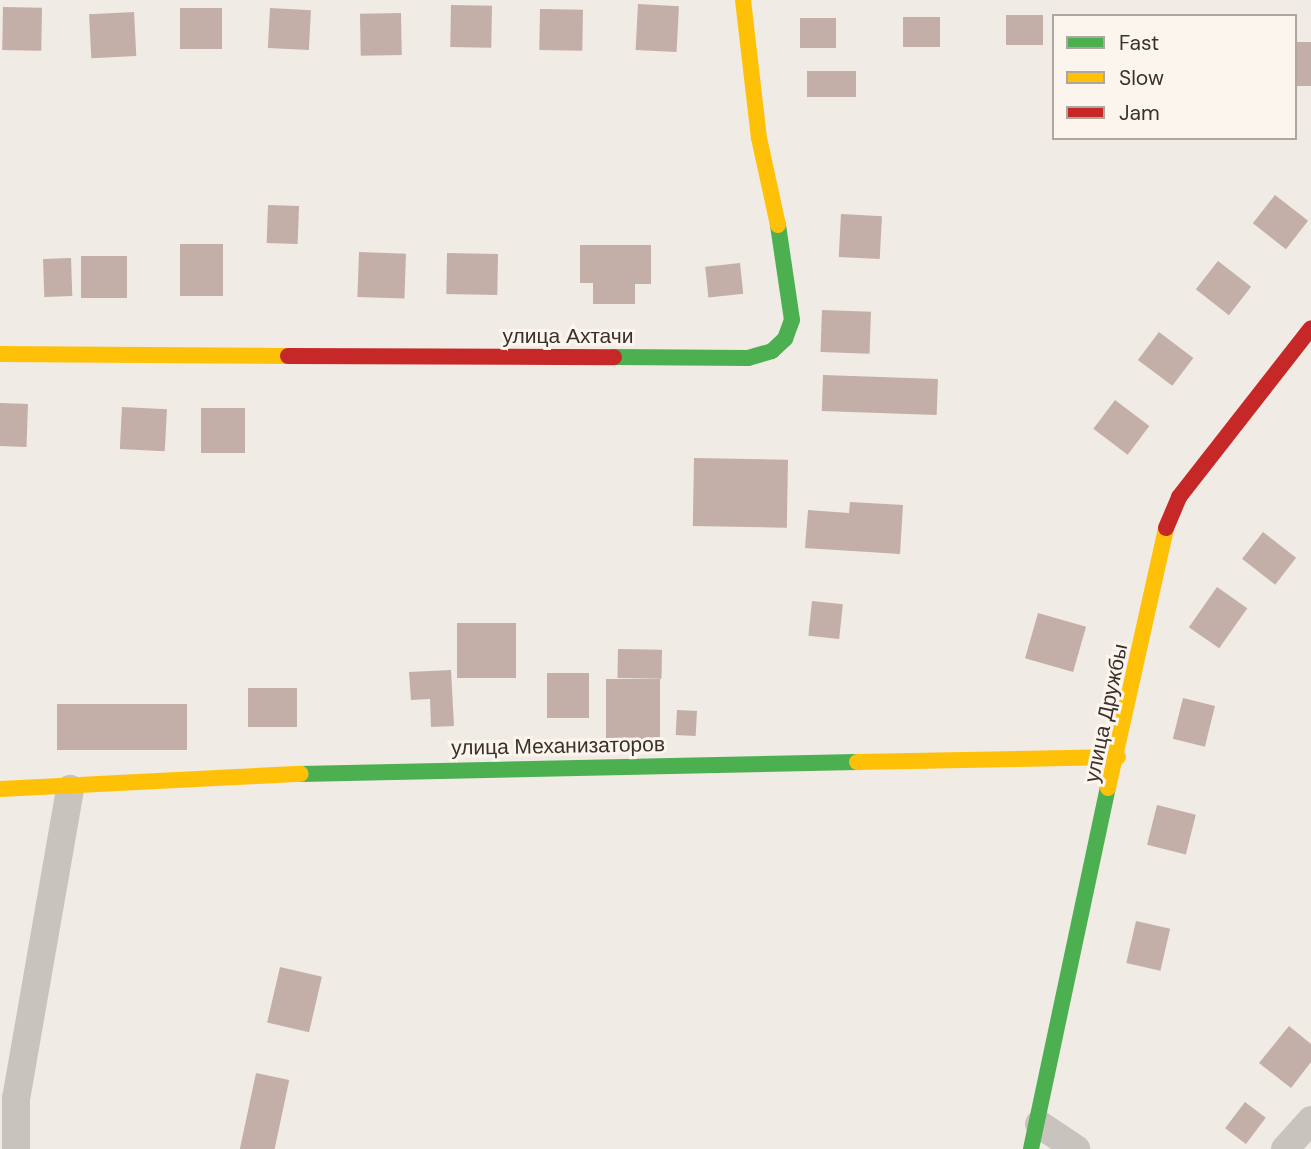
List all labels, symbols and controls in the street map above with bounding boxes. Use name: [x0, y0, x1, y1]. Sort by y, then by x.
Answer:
legend: [1052, 14, 1297, 140]
text: Fast: [1119, 29, 1159, 57]
text: Slow: [1119, 64, 1164, 92]
text: Jam: [1119, 99, 1160, 127]
street label: улица Ахтачи: [503, 323, 633, 349]
street label: улица Дружбы: [1079, 641, 1133, 785]
street label: улица Механизаторов: [451, 732, 665, 760]

